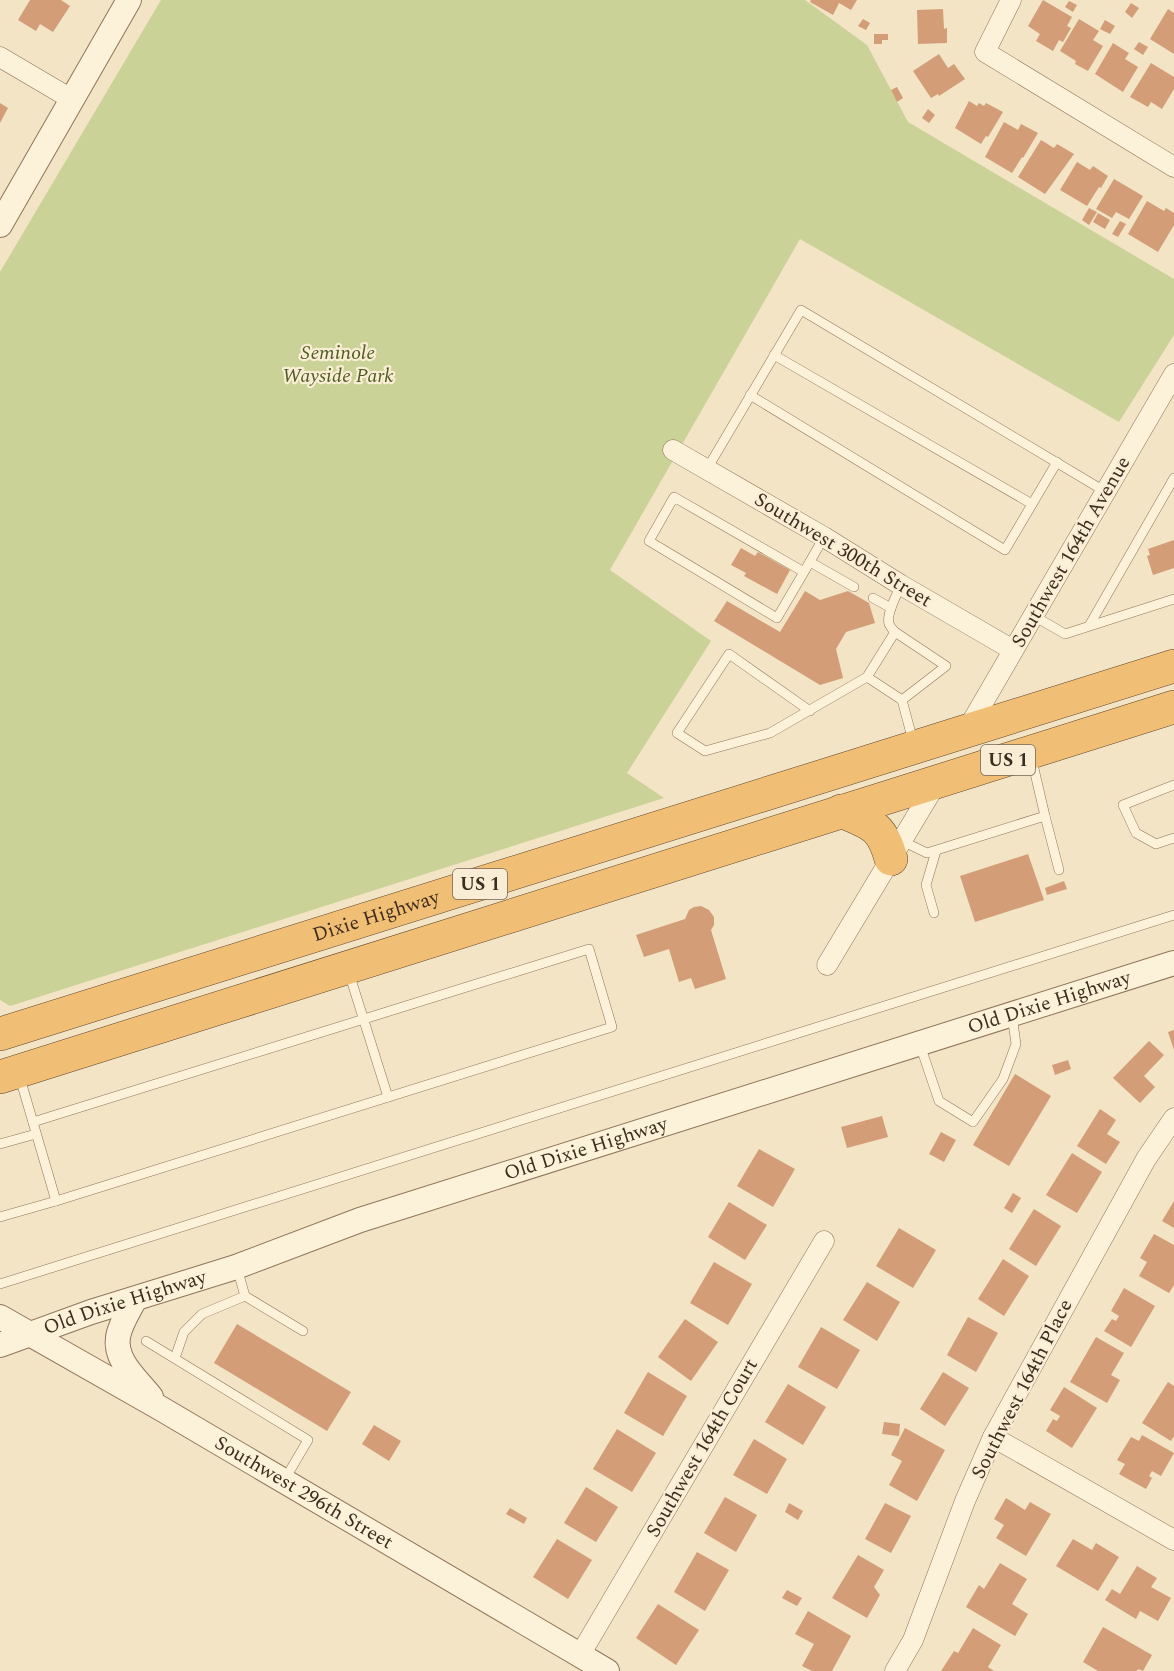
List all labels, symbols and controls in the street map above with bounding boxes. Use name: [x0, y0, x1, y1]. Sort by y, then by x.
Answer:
park label: Seminole Wayside Park: [282, 338, 394, 391]
street label: Southwest 164th Avenue: [1004, 451, 1138, 653]
street label: Southwest 300th Street: [748, 485, 938, 615]
road number: US 1: [981, 745, 1035, 775]
road number: US 1: [453, 869, 507, 899]
street label: Dixie Highway: [309, 882, 445, 950]
street label: Old Dixie Highway: [964, 962, 1136, 1042]
street label: Old Dixie Highway: [500, 1108, 673, 1189]
street label: Old Dixie Highway: [39, 1262, 212, 1343]
street label: Southwest 164th Place: [964, 1294, 1080, 1484]
street label: Southwest 164th Court: [638, 1353, 766, 1543]
street label: Southwest 296th Street: [209, 1428, 399, 1557]

